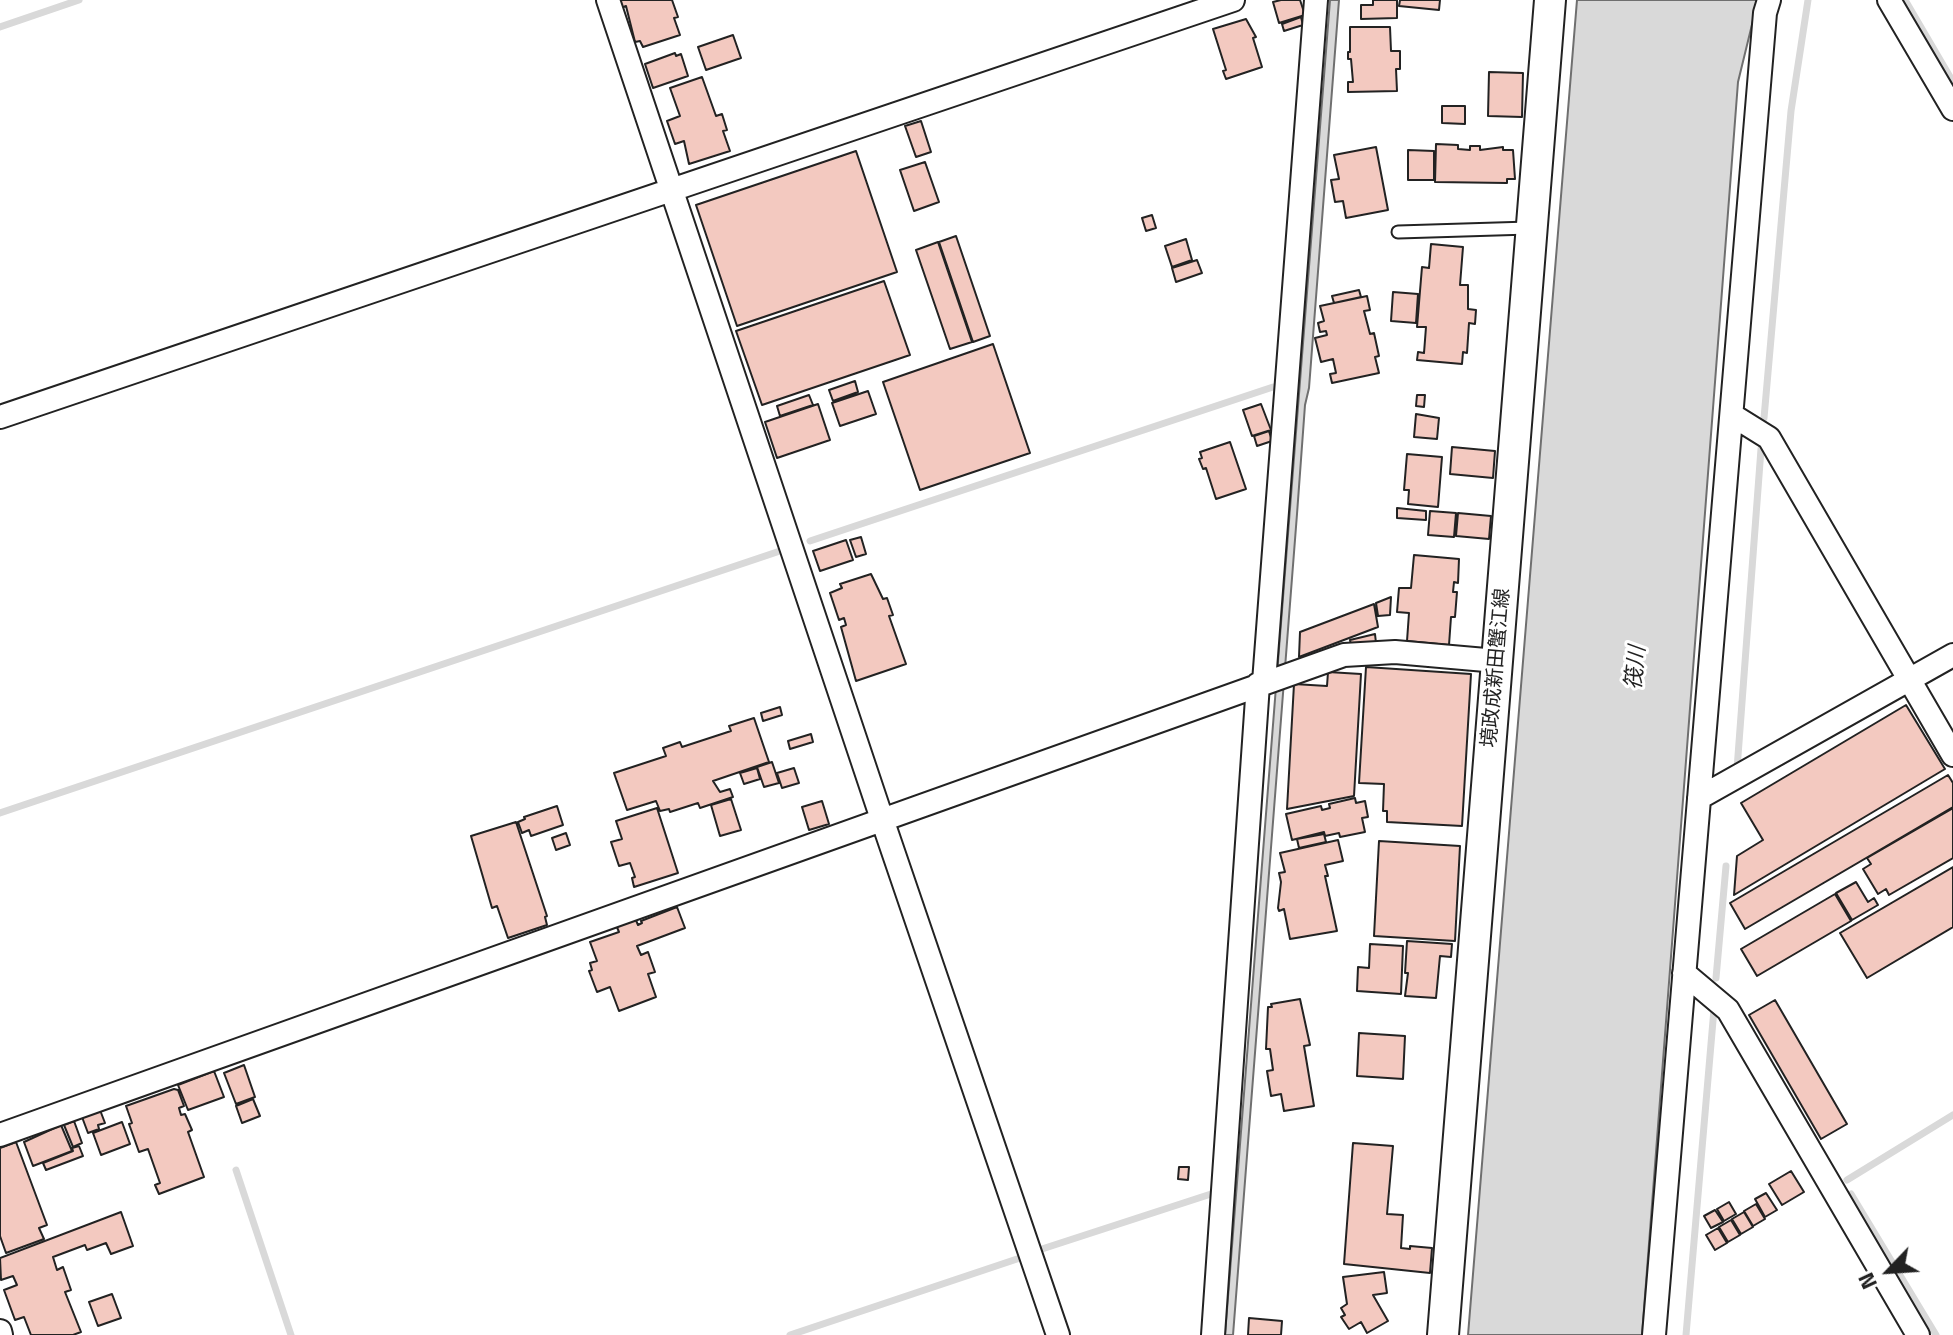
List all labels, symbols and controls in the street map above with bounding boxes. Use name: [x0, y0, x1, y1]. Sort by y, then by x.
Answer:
street label: 境政成新田蟹江線: [1478, 587, 1516, 749]
water label: 筏川: [1622, 645, 1652, 691]
north arrow: [1849, 1231, 1929, 1311]
text: N: [1849, 1267, 1886, 1295]

